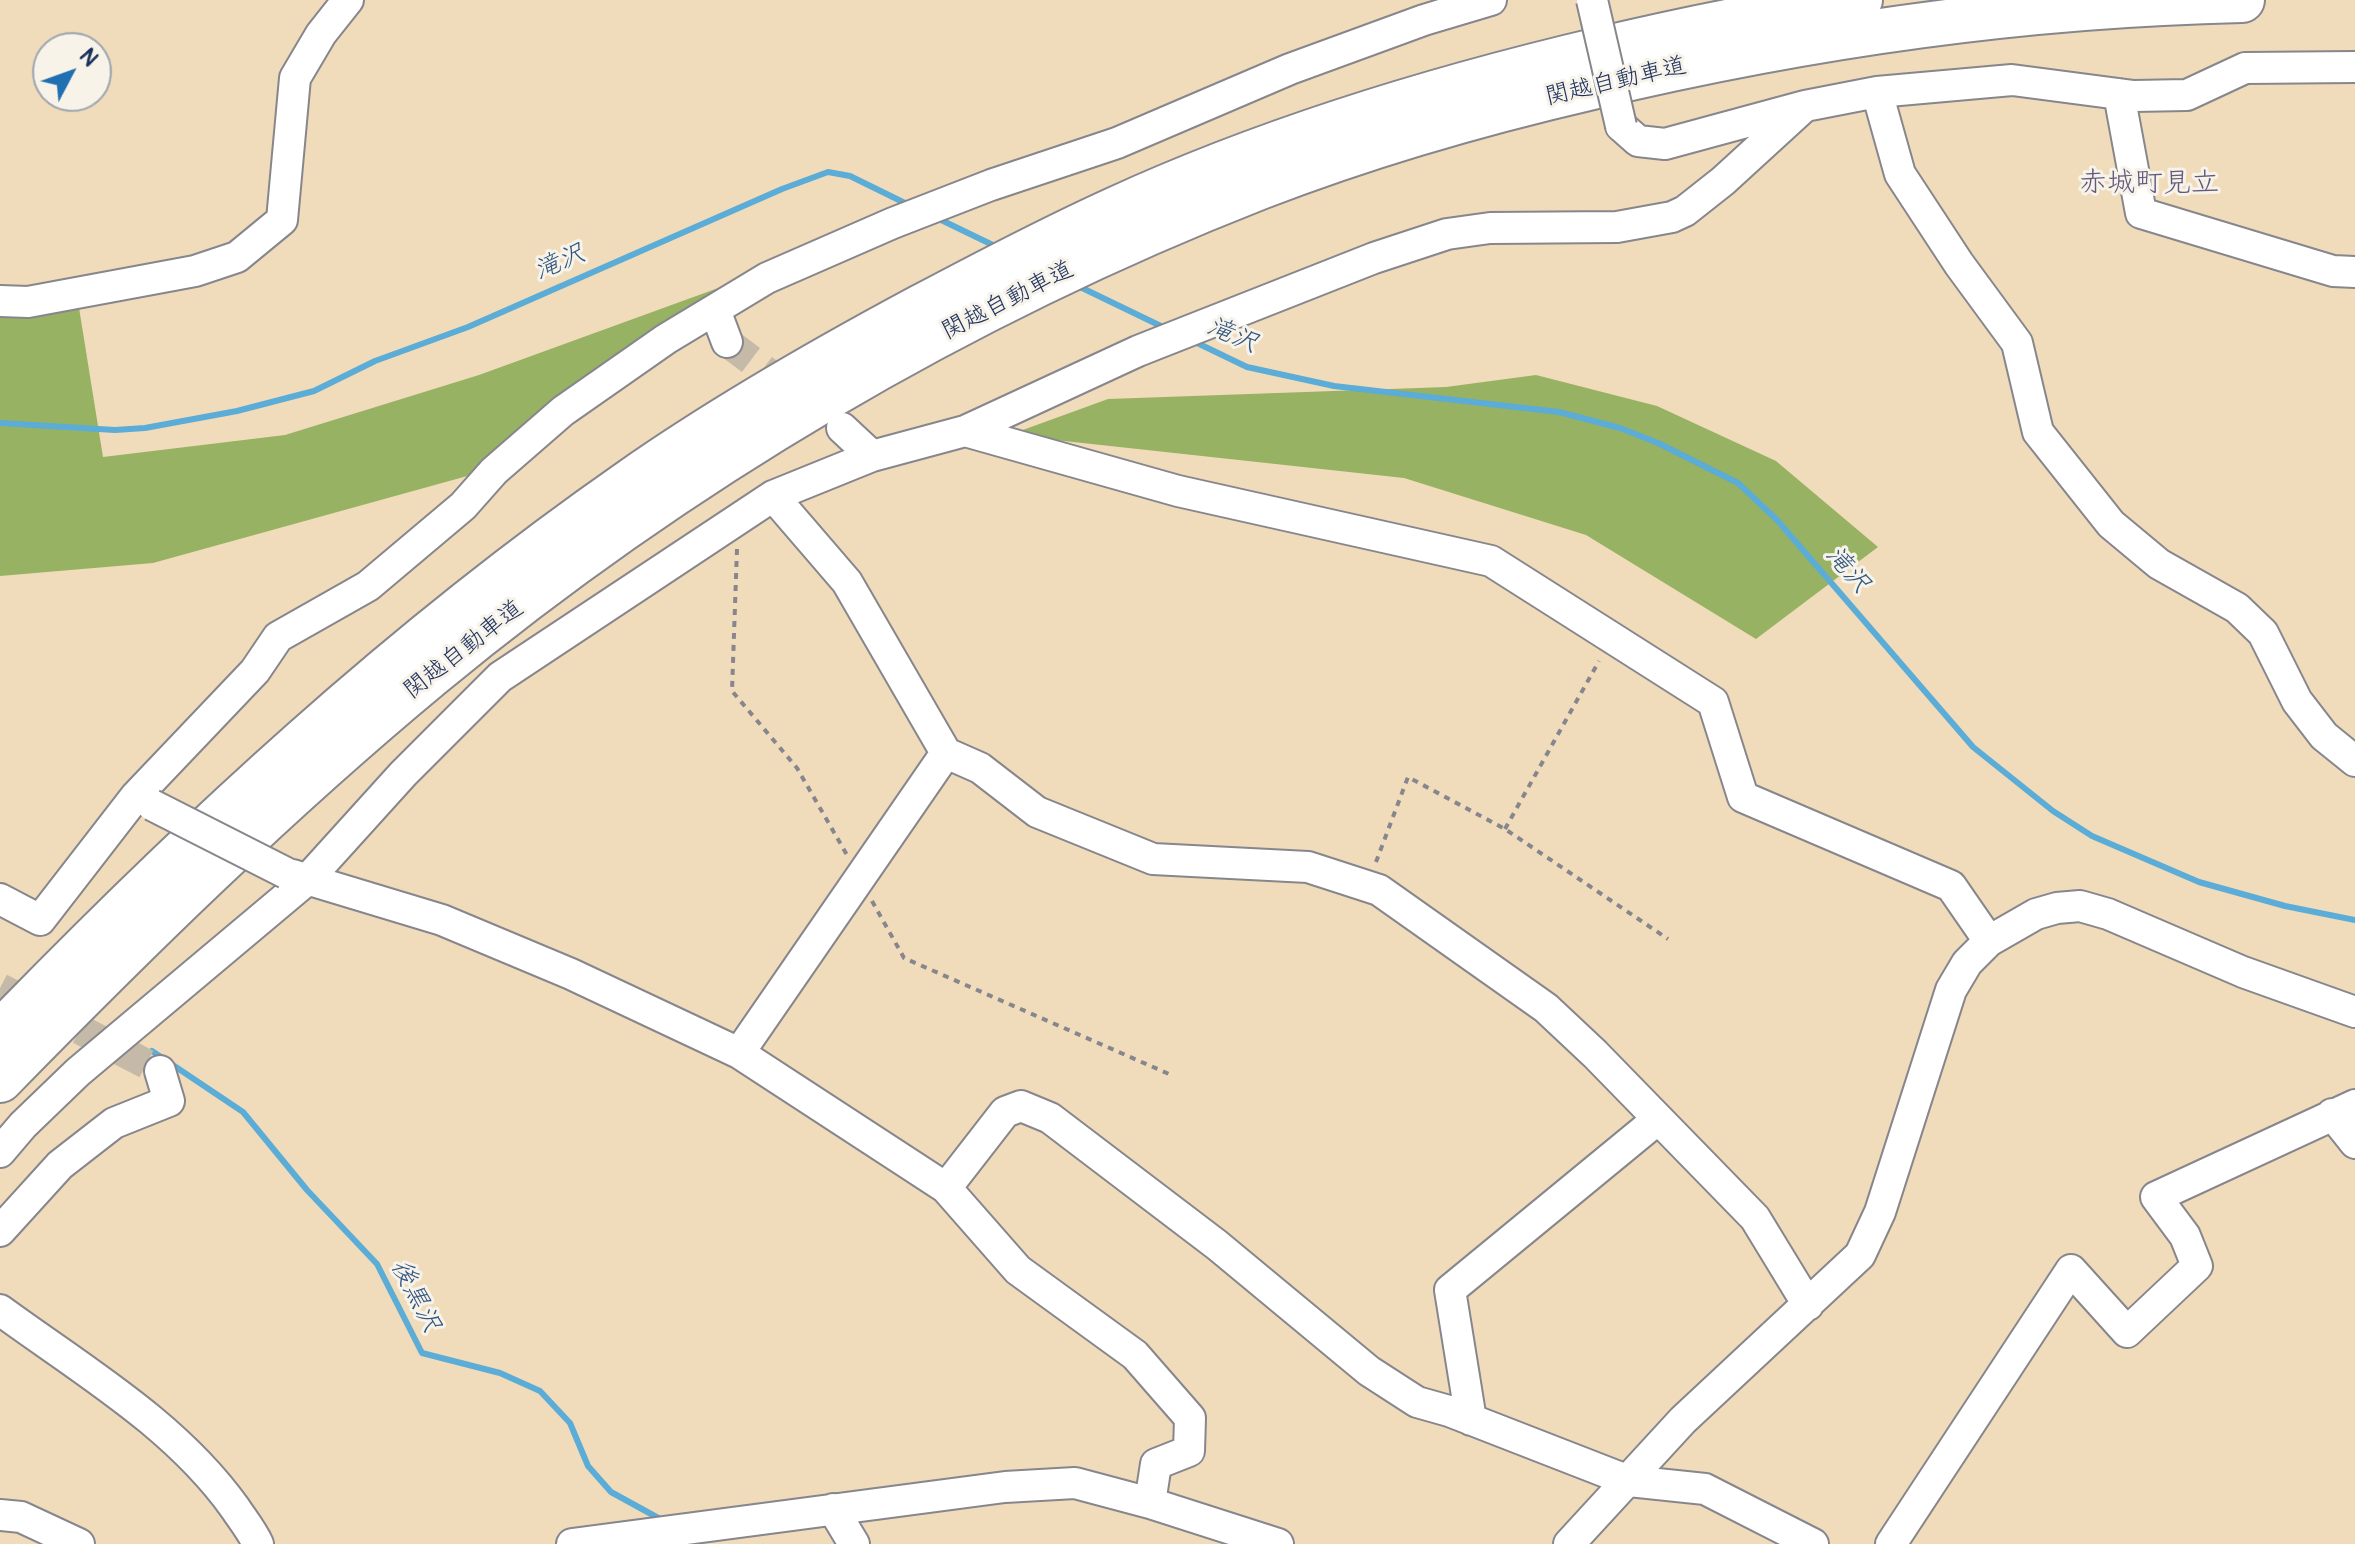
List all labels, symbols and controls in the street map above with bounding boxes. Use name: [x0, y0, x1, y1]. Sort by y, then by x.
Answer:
north arrow: [32, 32, 112, 112]
text: N: [73, 43, 104, 72]
street label: 関越自動車道: [1543, 52, 1689, 112]
district label: 赤城町見立: [2079, 167, 2219, 201]
water label: 滝沢: [530, 238, 590, 288]
street label: 関越自動車道: [937, 255, 1079, 347]
water label: 滝沢: [1202, 311, 1262, 361]
water label: 滝沢: [1818, 540, 1876, 600]
street label: 関越自動車道: [398, 594, 530, 706]
water label: 後黒沢: [383, 1254, 447, 1338]

